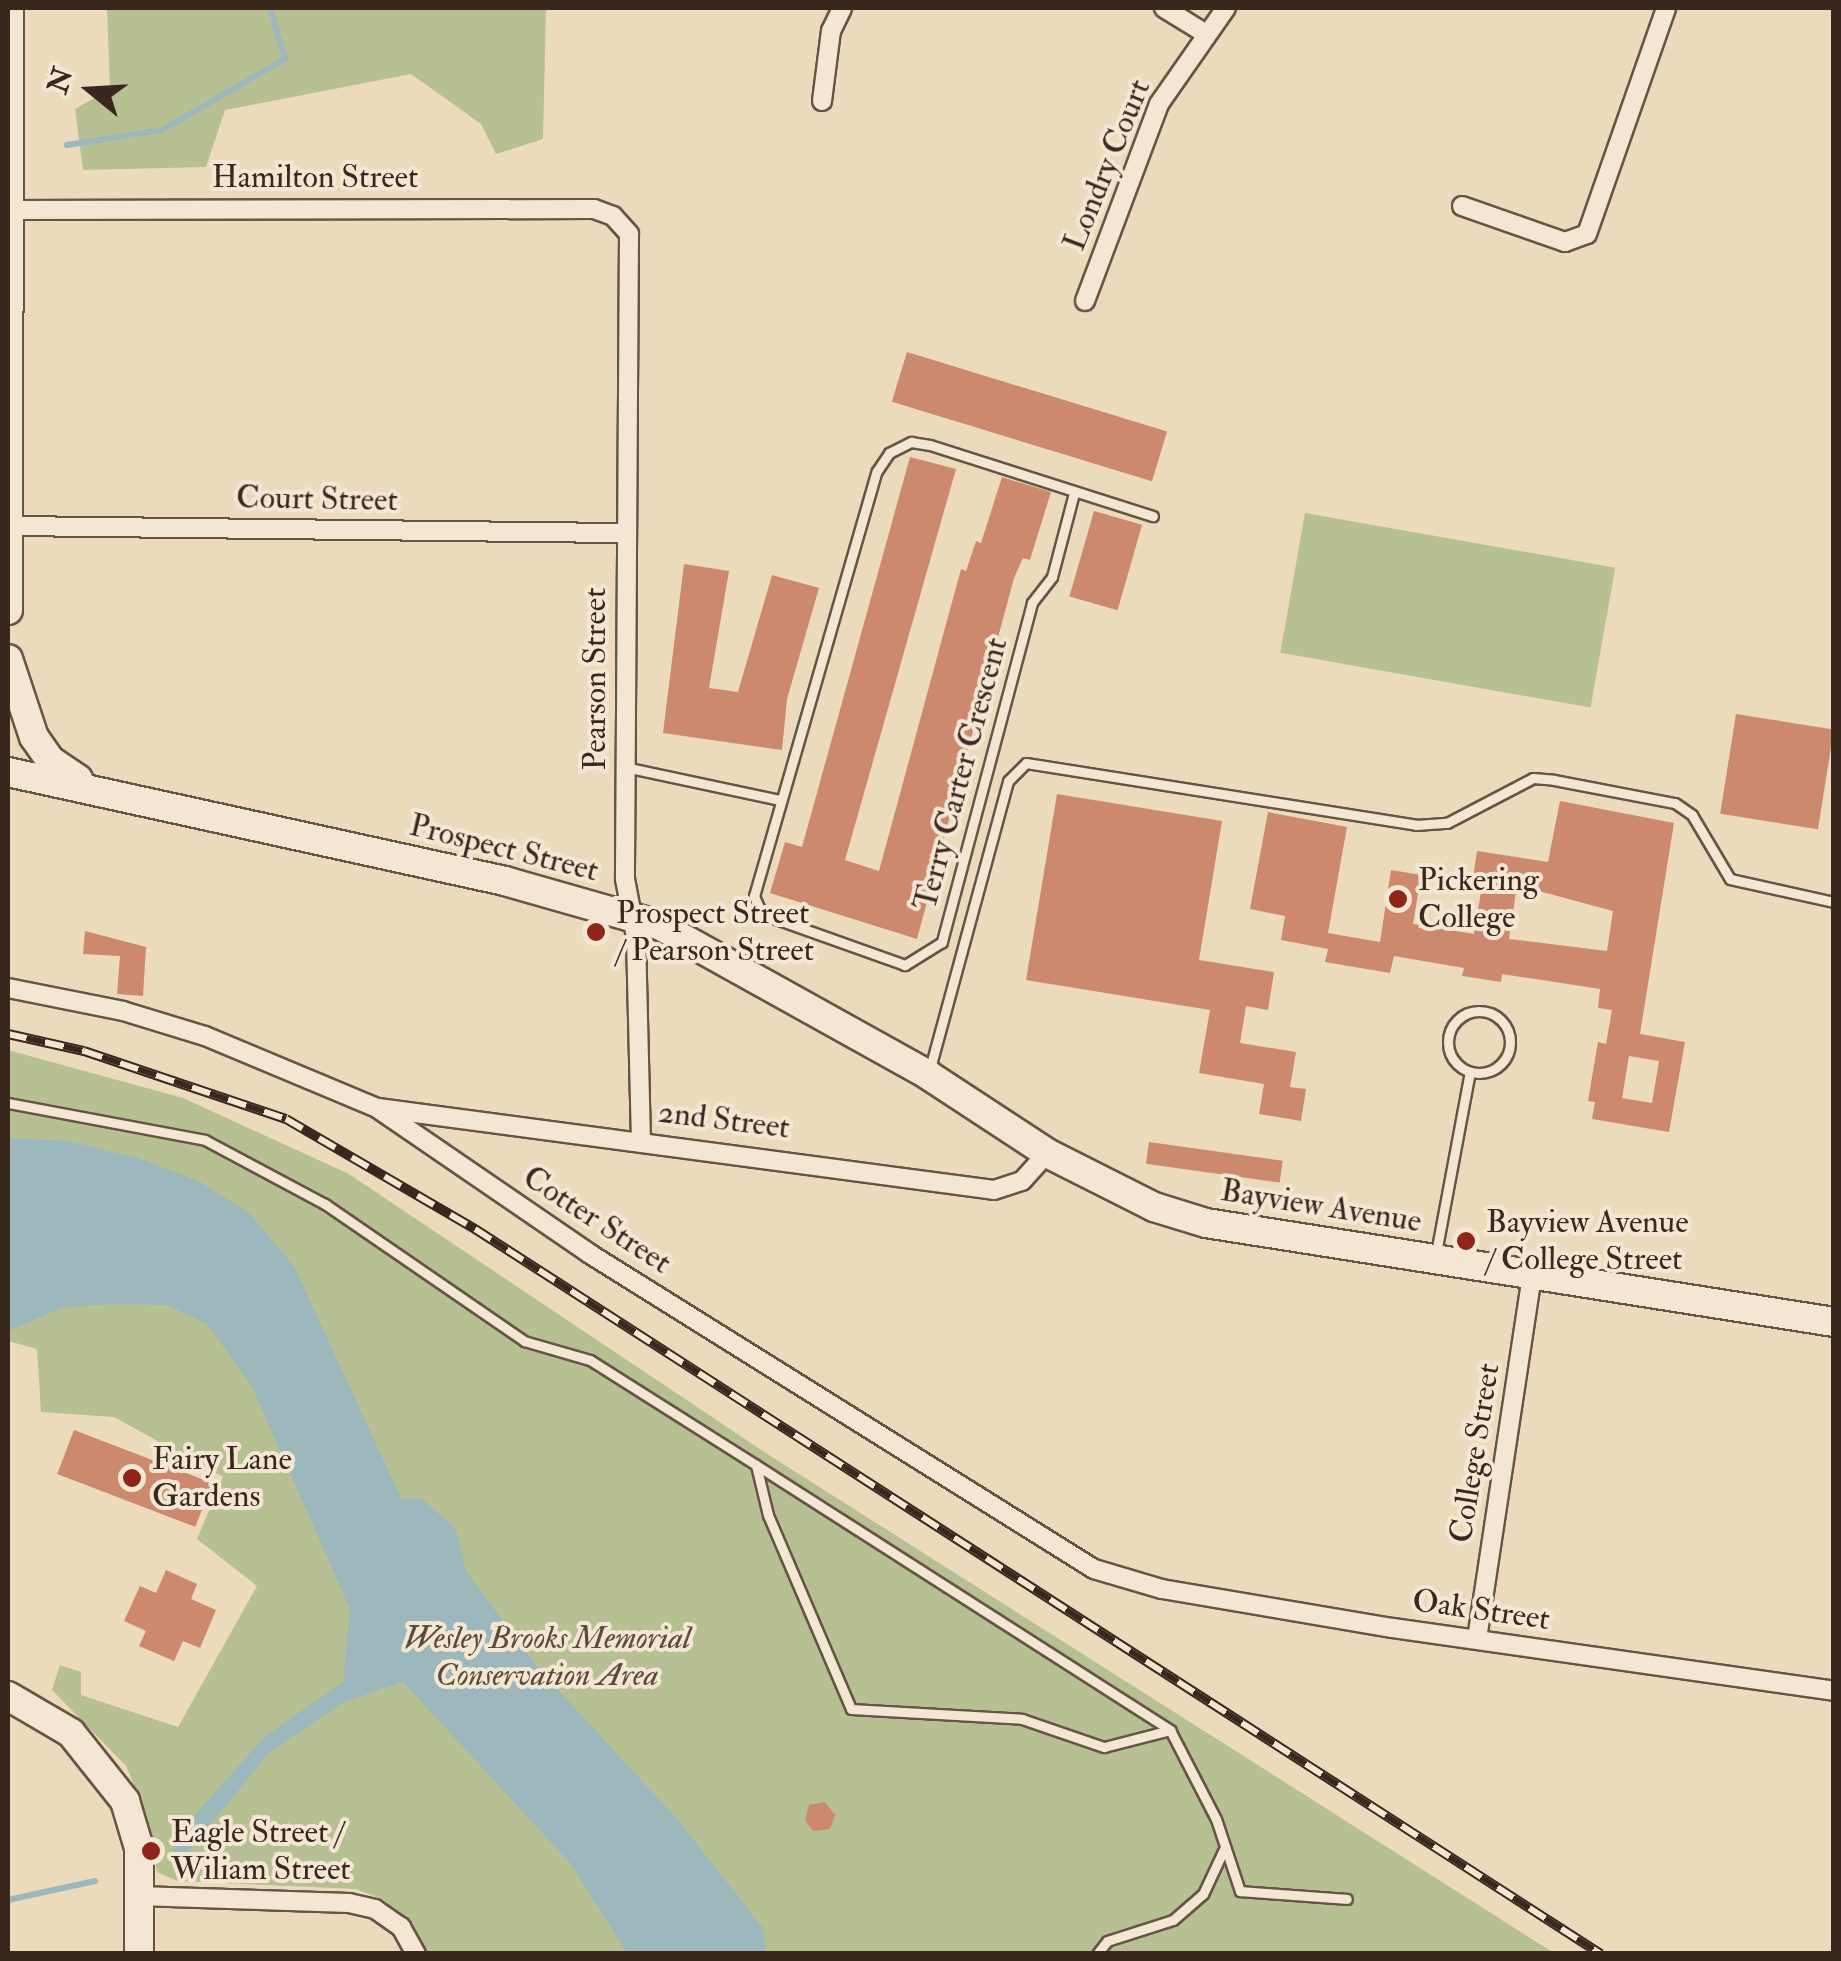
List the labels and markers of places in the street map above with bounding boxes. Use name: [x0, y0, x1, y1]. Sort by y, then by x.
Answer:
place label: Pickering College: [1418, 862, 1539, 937]
marker: Pickering College: [1387, 888, 1409, 910]
place label: Prospect Street / Pearson Street: [616, 895, 814, 970]
marker: Prospect Street / Pearson Street: [585, 921, 607, 943]
place label: Bayview Avenue / College Street: [1486, 1204, 1689, 1279]
marker: Bayview Avenue / College Street: [1455, 1230, 1477, 1252]
place label: Fairy Lane Gardens: [152, 1441, 292, 1516]
marker: Fairy Lane Gardens: [121, 1467, 143, 1489]
place label: Eagle Street / Wiliam Street: [171, 1814, 351, 1889]
marker: Eagle Street / Wiliam Street: [140, 1840, 162, 1862]

